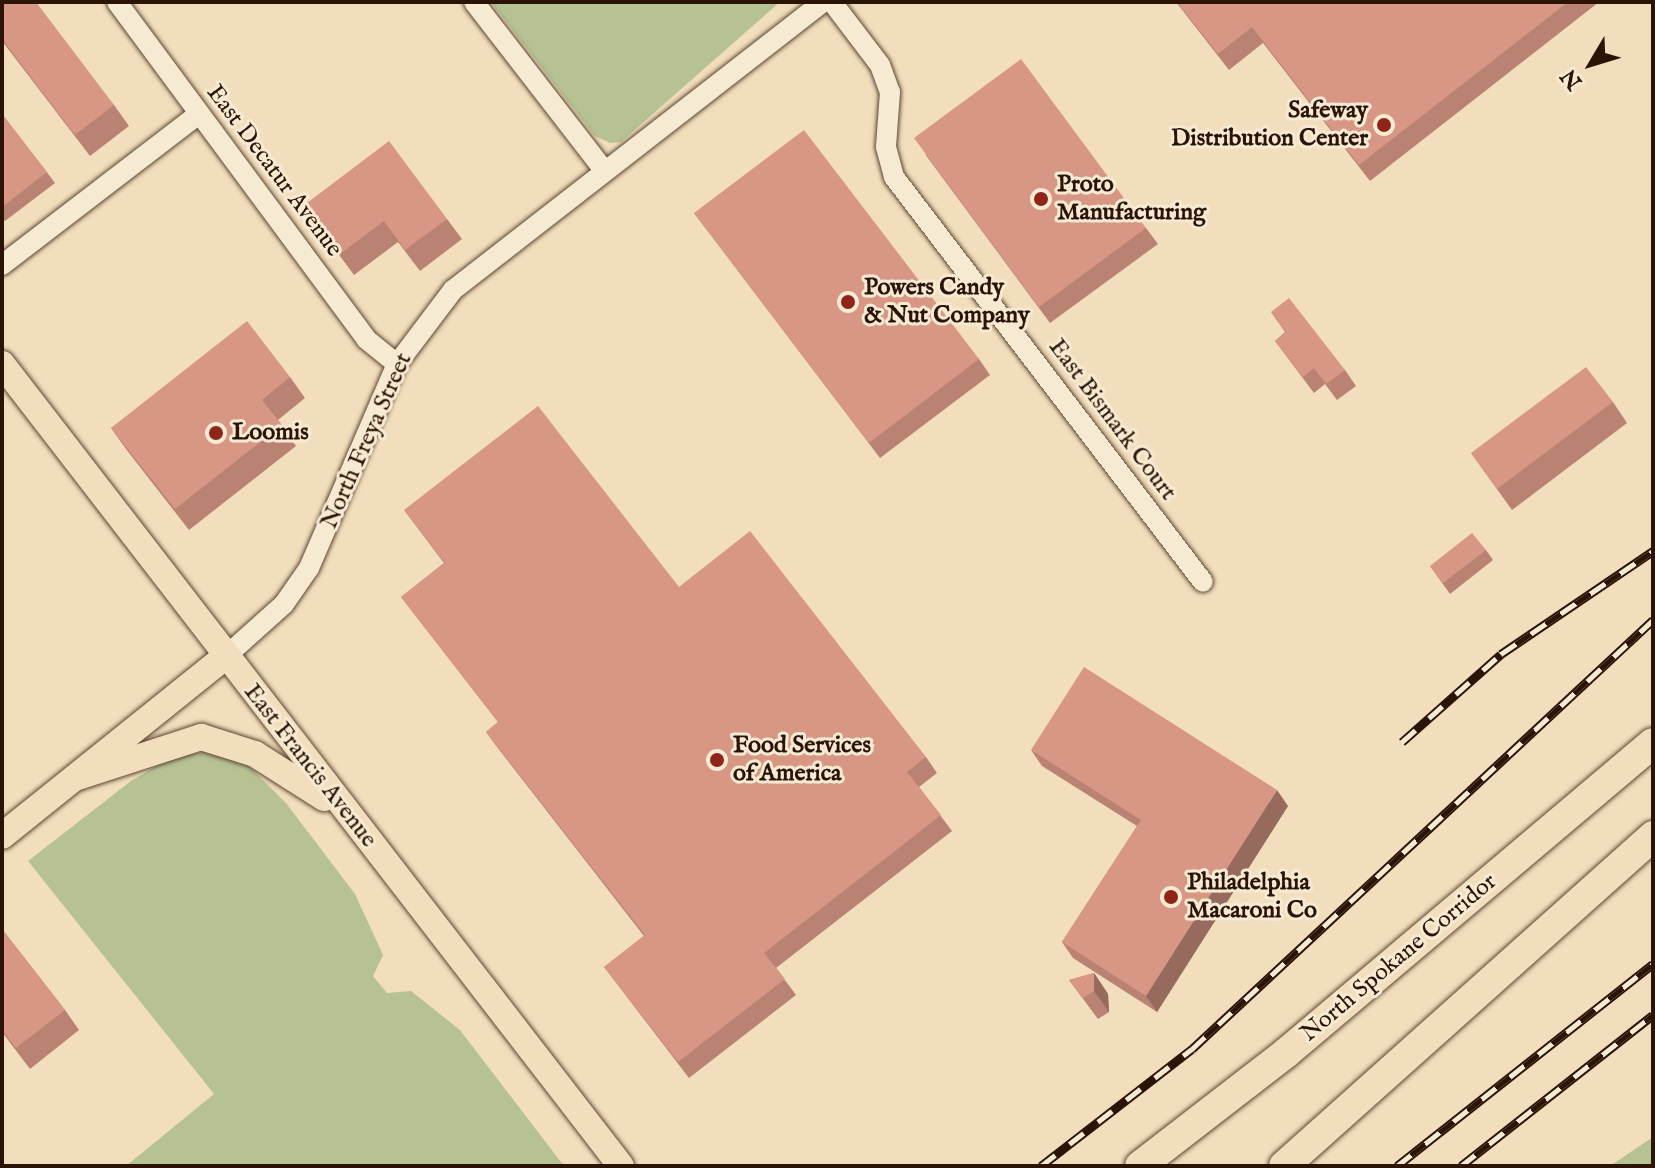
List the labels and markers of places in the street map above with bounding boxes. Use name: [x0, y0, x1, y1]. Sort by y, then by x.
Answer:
place label: Safeway Distribution Center: [1171, 97, 1368, 153]
marker: Safeway Distribution Center: [1375, 116, 1393, 134]
place label: Proto Manufacturing: [1057, 171, 1206, 227]
marker: Proto Manufacturing: [1032, 190, 1050, 208]
place label: Powers Candy & Nut Company: [864, 274, 1030, 330]
marker: Powers Candy & Nut Company: [839, 293, 857, 311]
place label: Loomis: [232, 419, 309, 447]
marker: Loomis: [207, 424, 225, 442]
place label: Food Services of America: [733, 732, 871, 788]
marker: Food Services of America: [708, 751, 726, 769]
place label: Philadelphia Macaroni Co: [1187, 869, 1317, 925]
marker: Philadelphia Macaroni Co: [1162, 888, 1180, 906]

